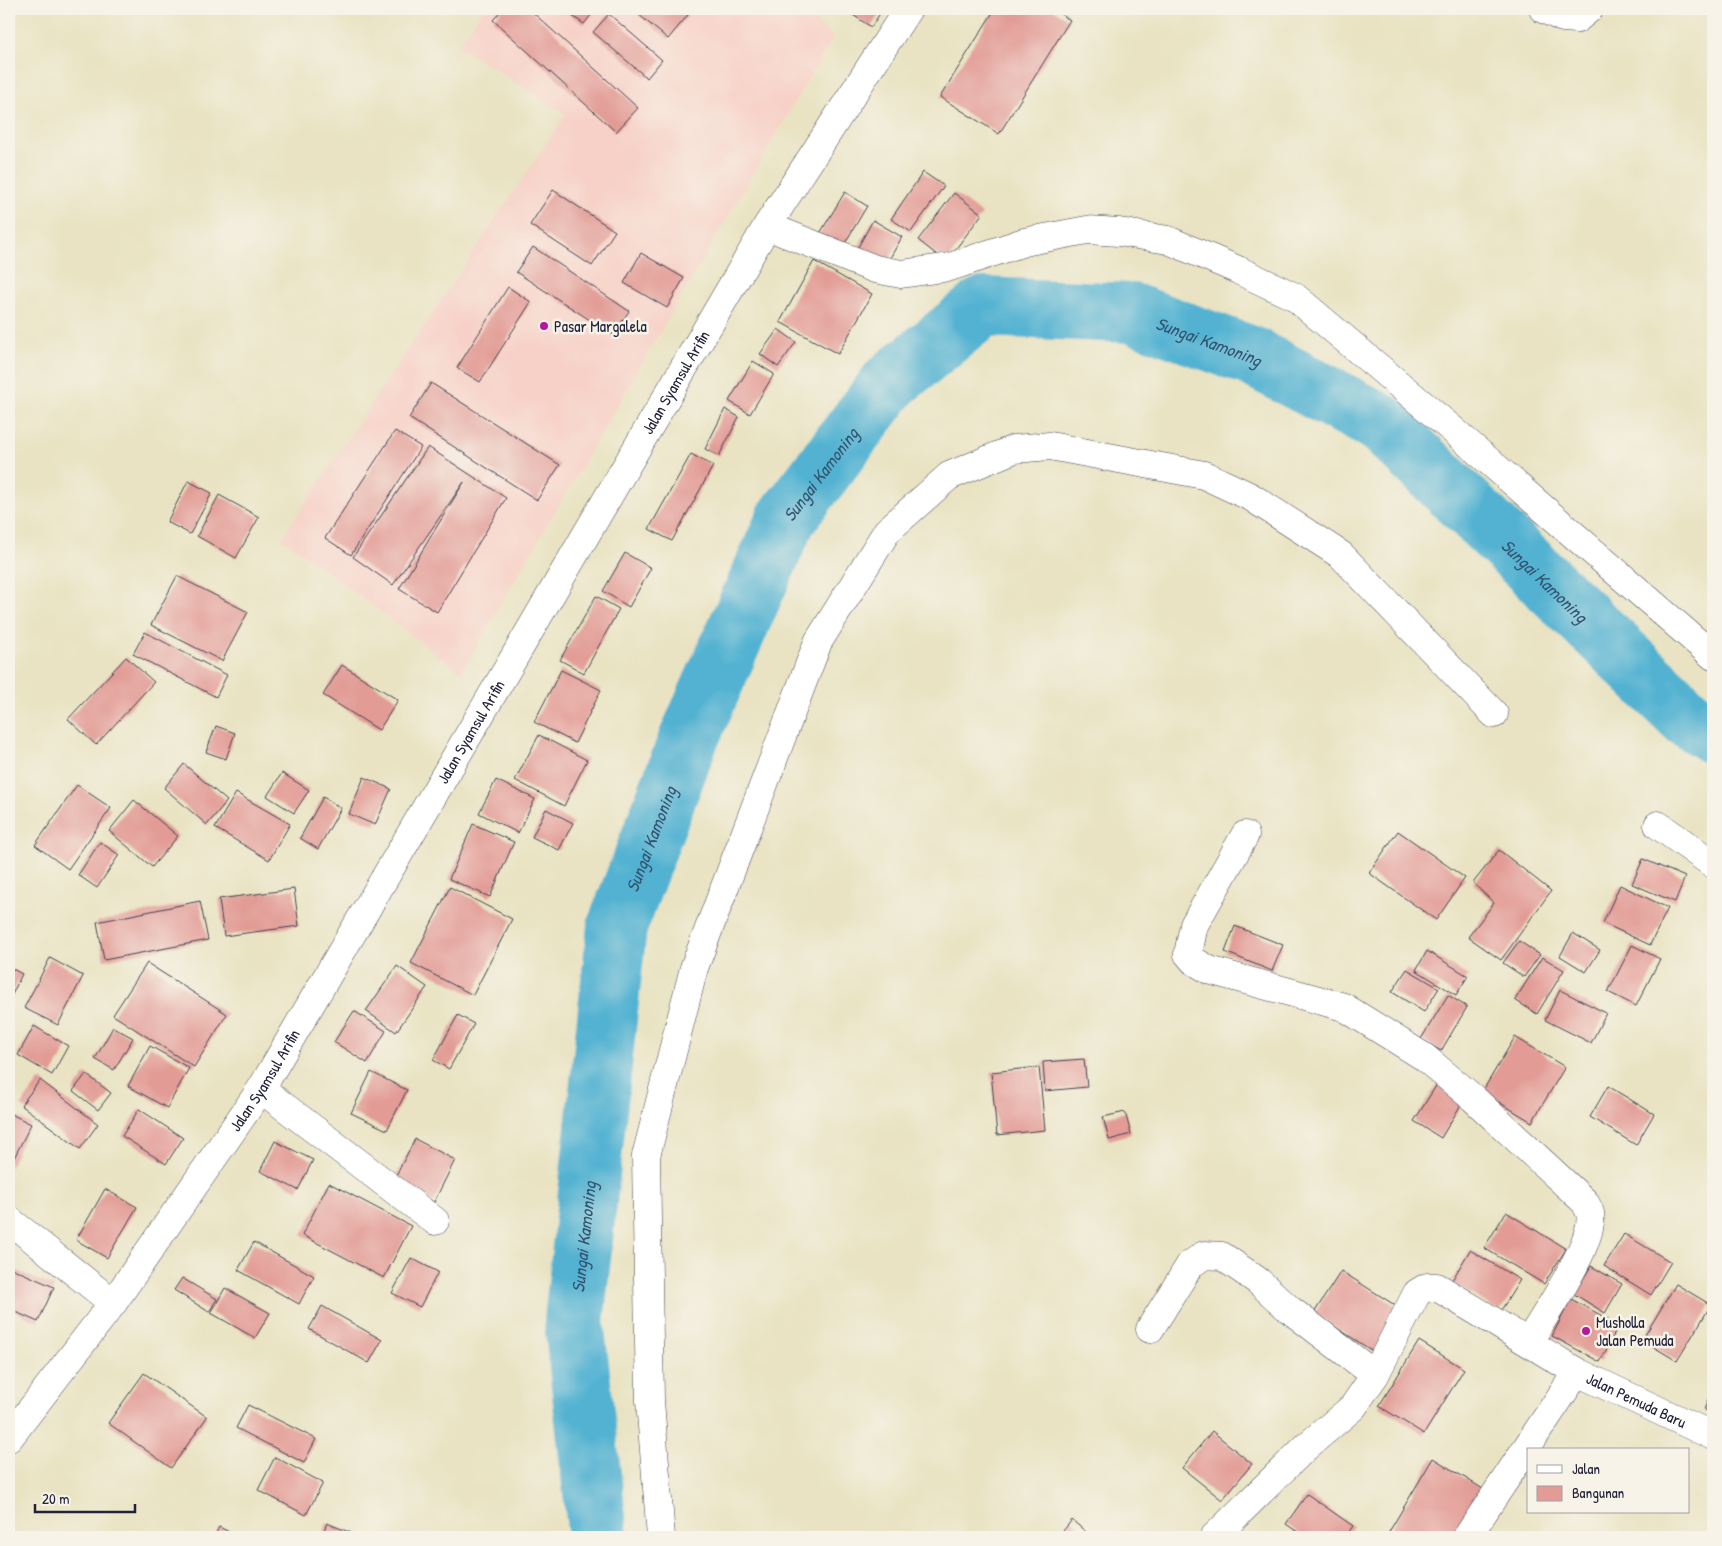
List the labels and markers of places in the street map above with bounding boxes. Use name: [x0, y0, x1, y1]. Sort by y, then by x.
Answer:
place label: Pasar Margalela: [554, 315, 647, 337]
marker: Pasar Margalela: [538, 320, 550, 332]
place label: Musholla Jalan Pemuda: [1596, 1311, 1674, 1351]
marker: Musholla Jalan Pemuda: [1580, 1325, 1592, 1337]

